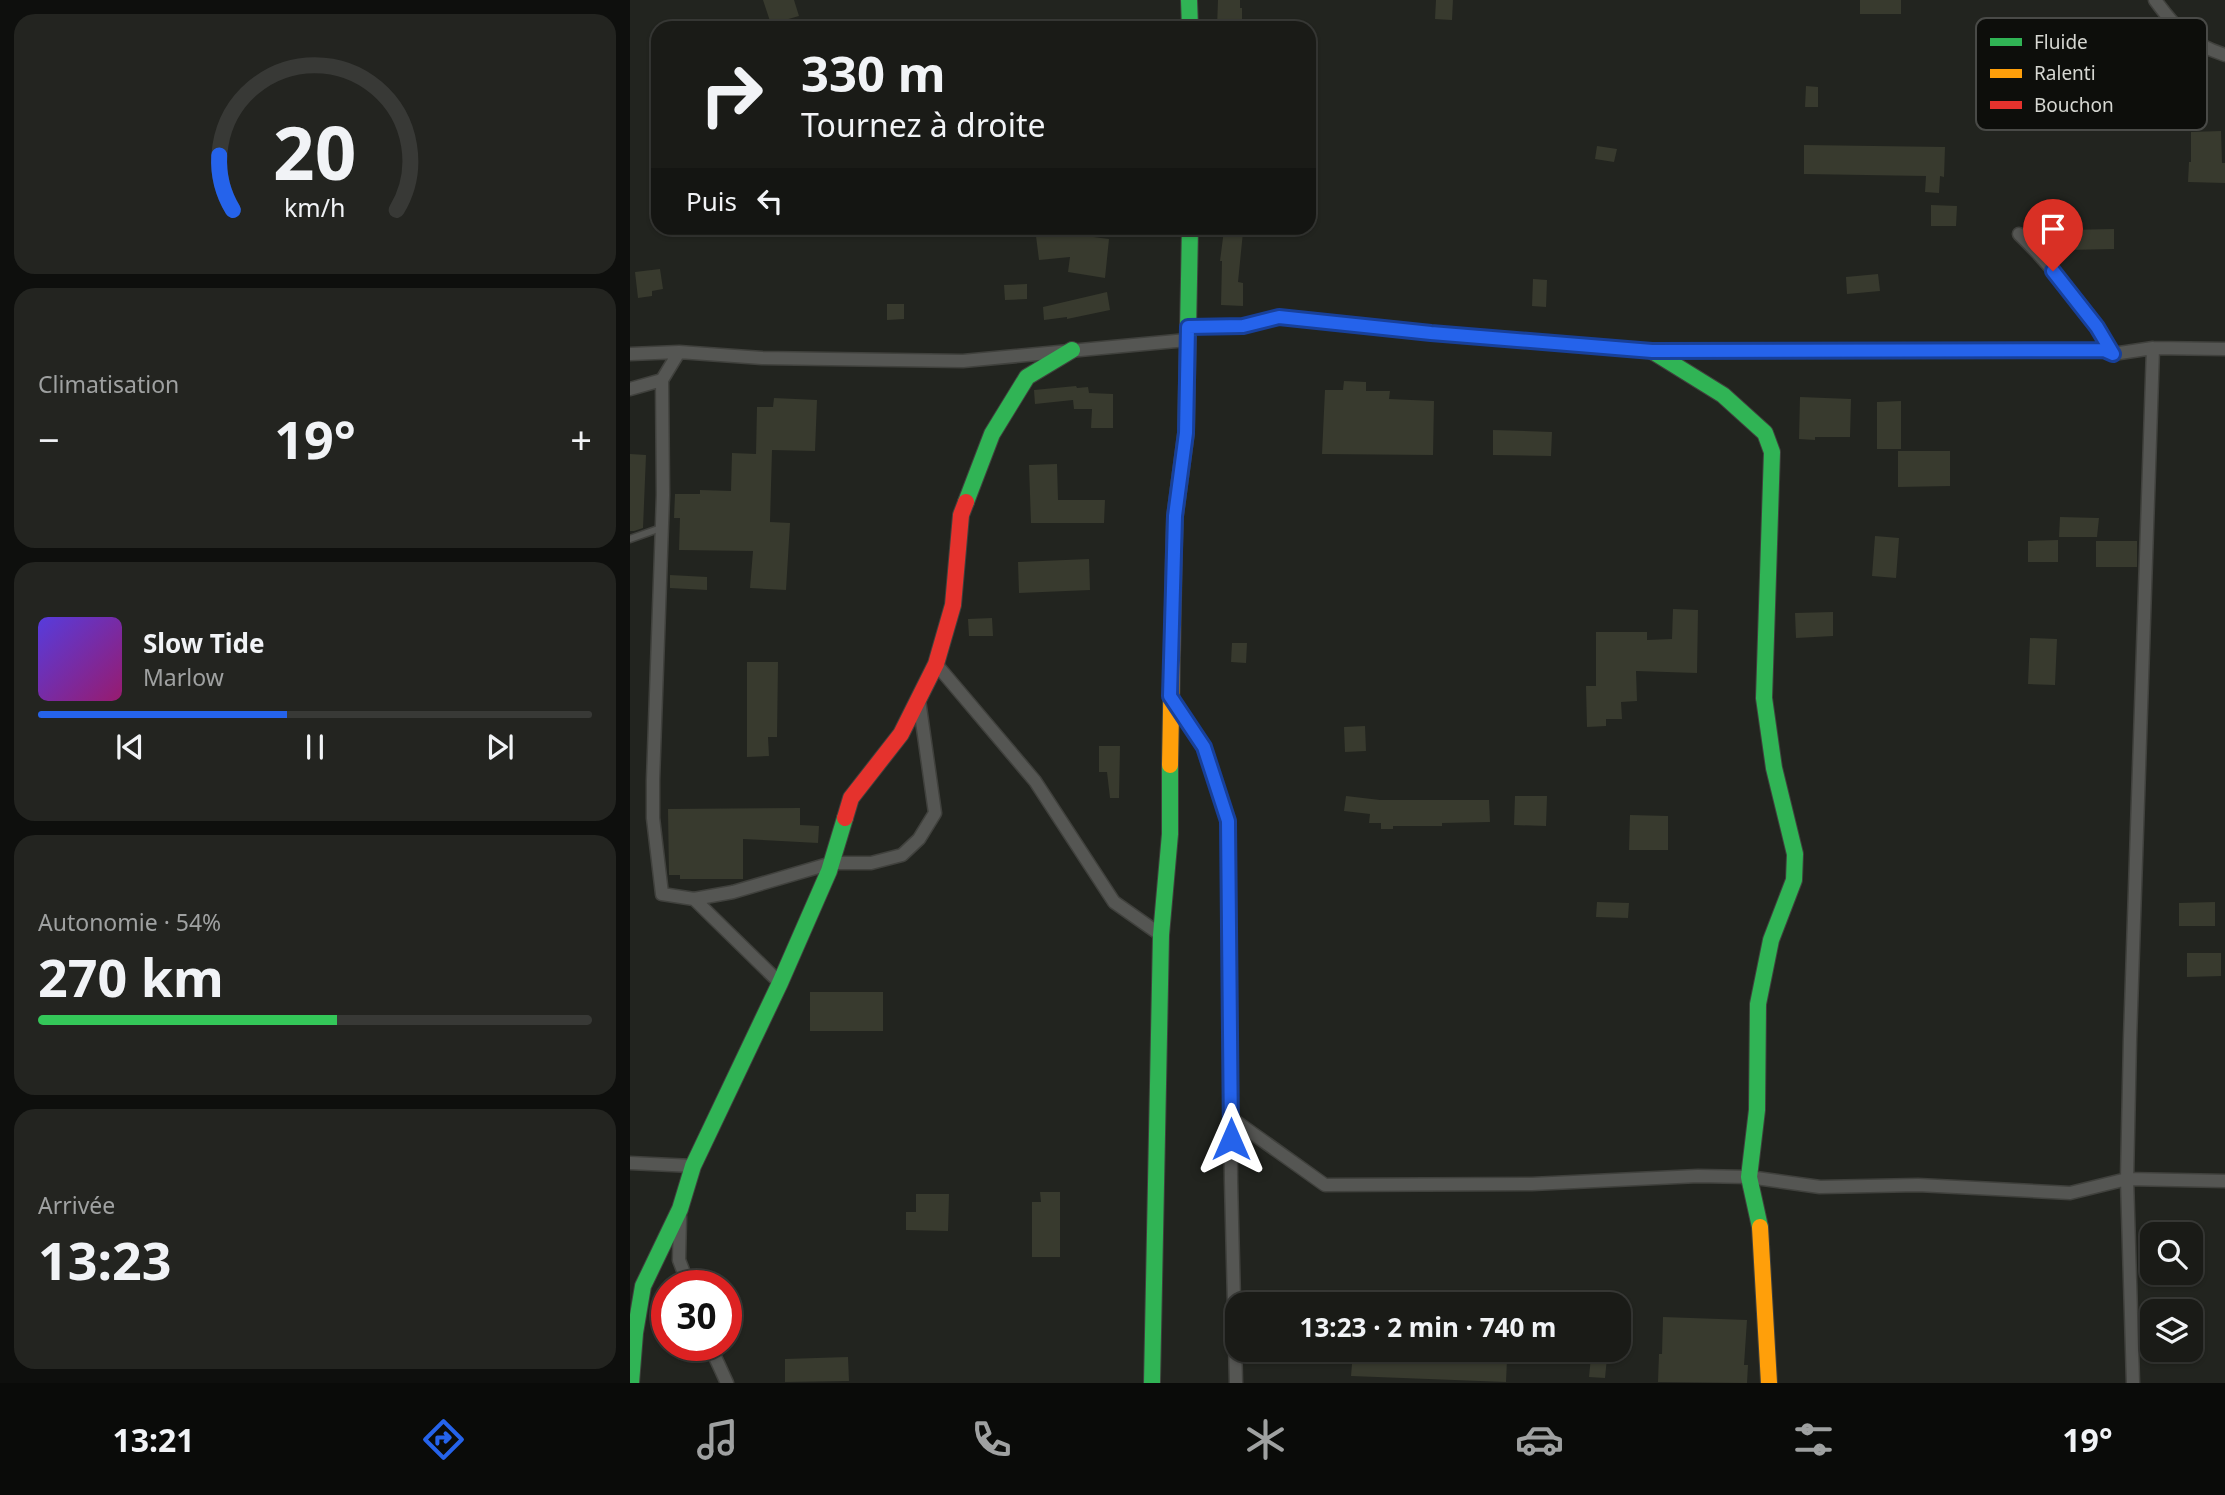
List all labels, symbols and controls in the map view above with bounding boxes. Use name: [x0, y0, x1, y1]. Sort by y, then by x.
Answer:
legend: [1976, 18, 2207, 130]
text: Fluide: [2034, 29, 2088, 55]
text: 330 m: [801, 40, 946, 106]
icon: right: [686, 49, 777, 140]
text: Ralenti: [2034, 60, 2096, 86]
text: Bouchon: [2034, 92, 2114, 118]
text: 20: [273, 102, 357, 201]
text: Tournez à droite: [801, 103, 1046, 146]
icon: left: [751, 182, 789, 220]
text: Puis: [686, 183, 737, 219]
text: km/h: [284, 190, 346, 224]
pin: [2023, 199, 2083, 271]
icon: arrive: [2034, 210, 2072, 248]
text: Climatisation: [38, 368, 179, 400]
text: 19°: [274, 403, 356, 474]
text: −: [38, 413, 60, 465]
text: +: [570, 413, 592, 465]
text: Slow Tide: [143, 625, 265, 661]
text: Marlow: [143, 661, 224, 693]
icon: previous: [111, 728, 149, 766]
icon: pause: [296, 728, 334, 766]
icon: next: [481, 728, 519, 766]
text: Autonomie · 54%: [38, 906, 221, 938]
text: 270 km: [38, 941, 224, 1012]
position arrow: [1194, 1102, 1268, 1176]
text: Arrivée: [38, 1189, 115, 1221]
map controls: [2140, 1222, 2203, 1362]
button: search: [2140, 1222, 2203, 1285]
text: 13:23: [38, 1224, 172, 1295]
speed limit sign: 30: [651, 1270, 742, 1361]
button: layers: [2140, 1299, 2203, 1362]
text: 13:23 · 2 min · 740 m: [1300, 1309, 1556, 1345]
icon: directions: [419, 1415, 468, 1464]
icon: music: [693, 1415, 742, 1464]
icon: phone: [967, 1415, 1016, 1464]
icon: climate: [1241, 1415, 1290, 1464]
icon: car: [1515, 1415, 1564, 1464]
icon: filters: [1789, 1415, 1838, 1464]
text: 13:21: [112, 1418, 195, 1461]
text: 19°: [2062, 1418, 2113, 1461]

